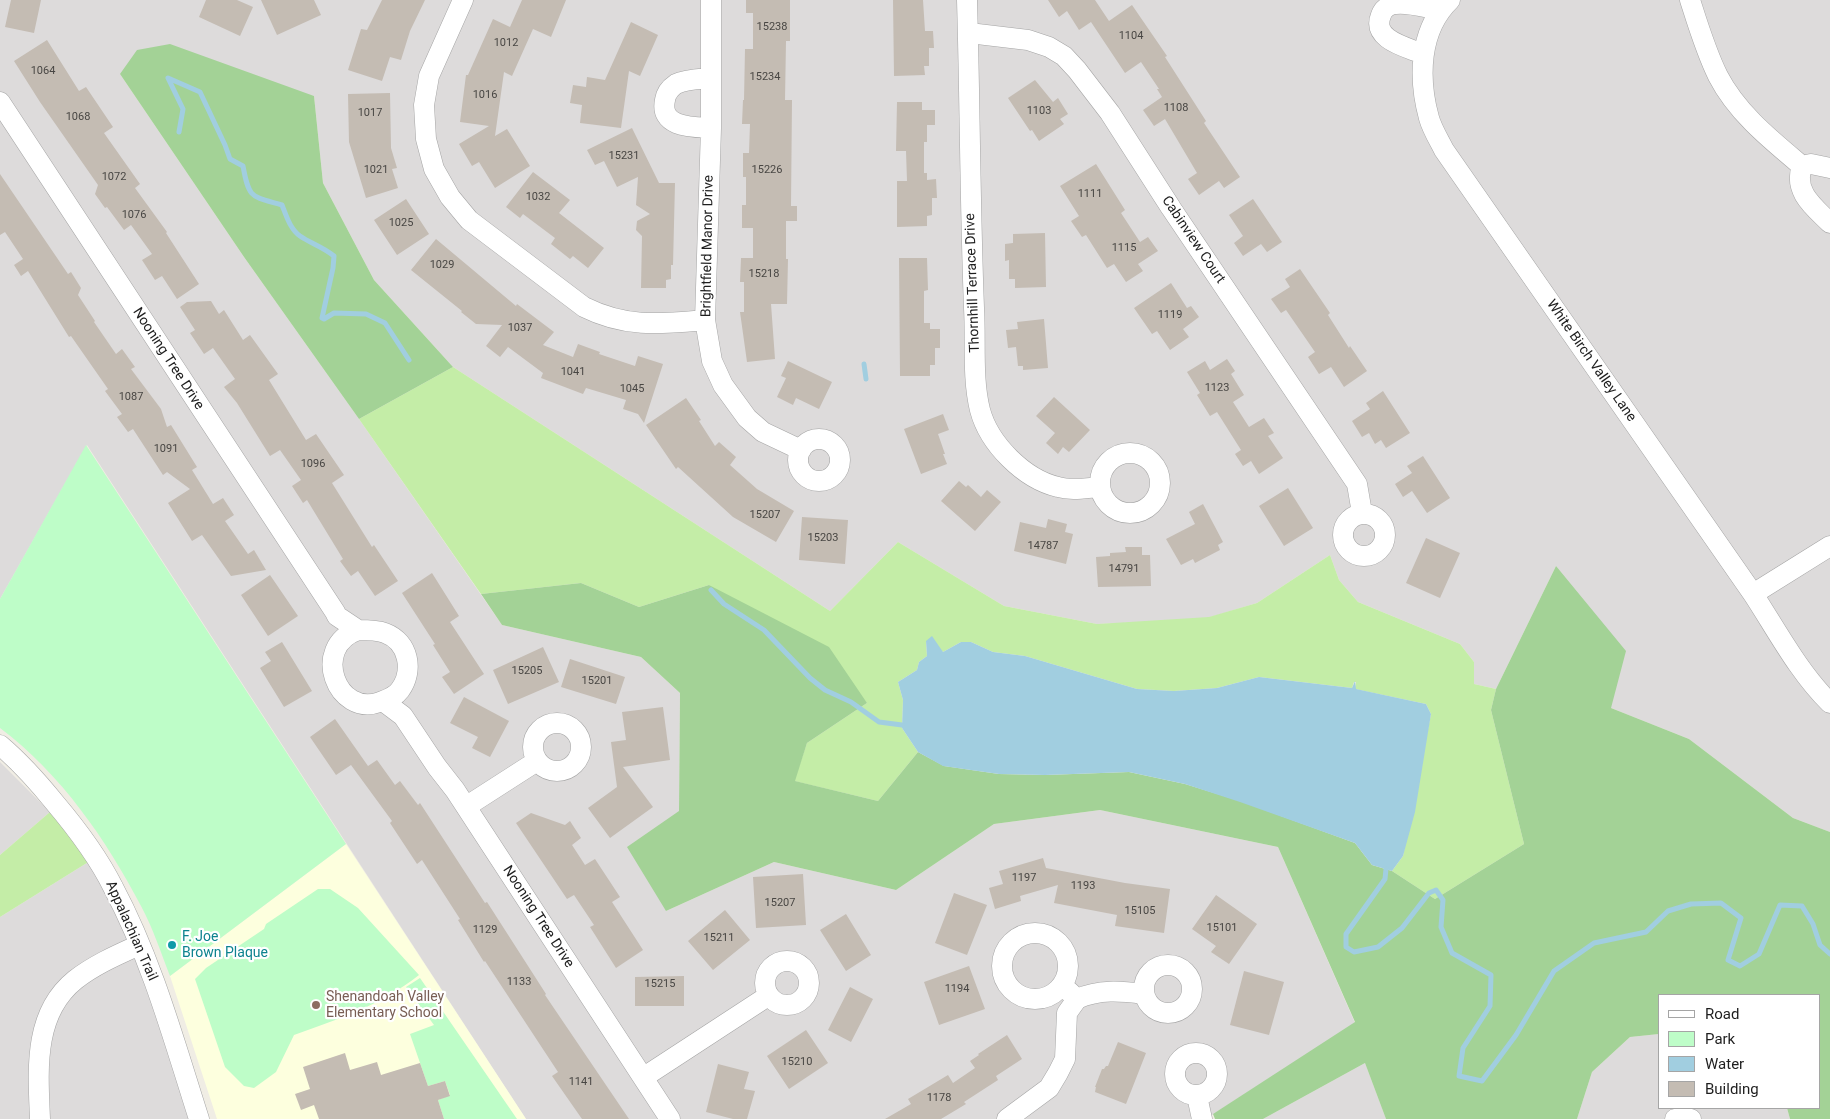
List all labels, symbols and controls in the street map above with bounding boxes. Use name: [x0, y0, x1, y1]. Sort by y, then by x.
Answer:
house number: 15238: [757, 20, 787, 34]
house number: 1104: [1119, 29, 1143, 43]
house number: 1012: [494, 36, 518, 50]
house number: 1064: [31, 64, 55, 78]
house number: 15234: [750, 70, 780, 84]
house number: 1016: [473, 88, 497, 102]
house number: 1108: [1164, 101, 1188, 115]
house number: 1103: [1027, 104, 1051, 118]
house number: 1017: [358, 106, 382, 120]
house number: 1068: [66, 110, 90, 124]
house number: 15231: [609, 149, 639, 163]
house number: 1021: [364, 163, 388, 177]
house number: 15226: [752, 163, 782, 177]
house number: 1072: [102, 170, 126, 184]
street label: Brightfield Manor Drive: [698, 175, 718, 317]
house number: 1111: [1078, 187, 1102, 201]
house number: 1032: [526, 190, 550, 204]
street label: Cabinview Court: [1158, 193, 1228, 287]
house number: 1076: [122, 208, 146, 222]
street label: Thornhill Terrace Drive: [962, 213, 984, 353]
house number: 1025: [389, 216, 413, 230]
house number: 1115: [1112, 241, 1136, 255]
house number: 1029: [430, 258, 454, 272]
house number: 15218: [749, 267, 779, 281]
street label: White Birch Valley Lane: [1543, 297, 1639, 425]
street label: Nooning Tree Drive: [129, 305, 207, 413]
house number: 1119: [1158, 308, 1182, 322]
house number: 1037: [508, 321, 532, 335]
house number: 1041: [561, 365, 585, 379]
house number: 1123: [1205, 381, 1229, 395]
house number: 1045: [620, 382, 644, 396]
house number: 1087: [119, 390, 143, 404]
house number: 1091: [154, 442, 178, 456]
house number: 1096: [301, 457, 325, 471]
house number: 15207: [750, 508, 780, 522]
house number: 15203: [808, 531, 838, 545]
house number: 14787: [1028, 539, 1058, 553]
house number: 14791: [1109, 562, 1139, 576]
house number: 15205: [512, 664, 542, 678]
house number: 15201: [582, 674, 612, 688]
street label: Nooning Tree Drive: [499, 863, 577, 971]
house number: 1197: [1012, 871, 1036, 885]
street label: Appalachian Trail: [101, 878, 161, 984]
house number: 1193: [1071, 879, 1095, 893]
house number: 15207: [765, 896, 795, 910]
house number: 15105: [1125, 904, 1155, 918]
house number: 15101: [1207, 921, 1237, 935]
house number: 1129: [473, 923, 497, 937]
place label: F. Joe Brown Plaque: [182, 929, 268, 962]
house number: 15211: [704, 931, 734, 945]
marker: F. Joe Brown Plaque: [166, 939, 178, 951]
house number: 1133: [507, 975, 531, 989]
house number: 15215: [645, 977, 675, 991]
house number: 1194: [945, 982, 969, 996]
place label: Shenandoah Valley Elementary School: [326, 989, 444, 1022]
legend: [1658, 994, 1820, 1109]
marker: Shenandoah Valley Elementary School: [310, 999, 322, 1011]
text: Road: [1705, 1005, 1739, 1023]
text: Park: [1705, 1030, 1735, 1048]
house number: 15210: [782, 1055, 812, 1069]
text: Water: [1705, 1055, 1744, 1073]
house number: 1141: [569, 1075, 593, 1089]
text: Building: [1705, 1080, 1759, 1098]
house number: 1178: [927, 1091, 951, 1105]

